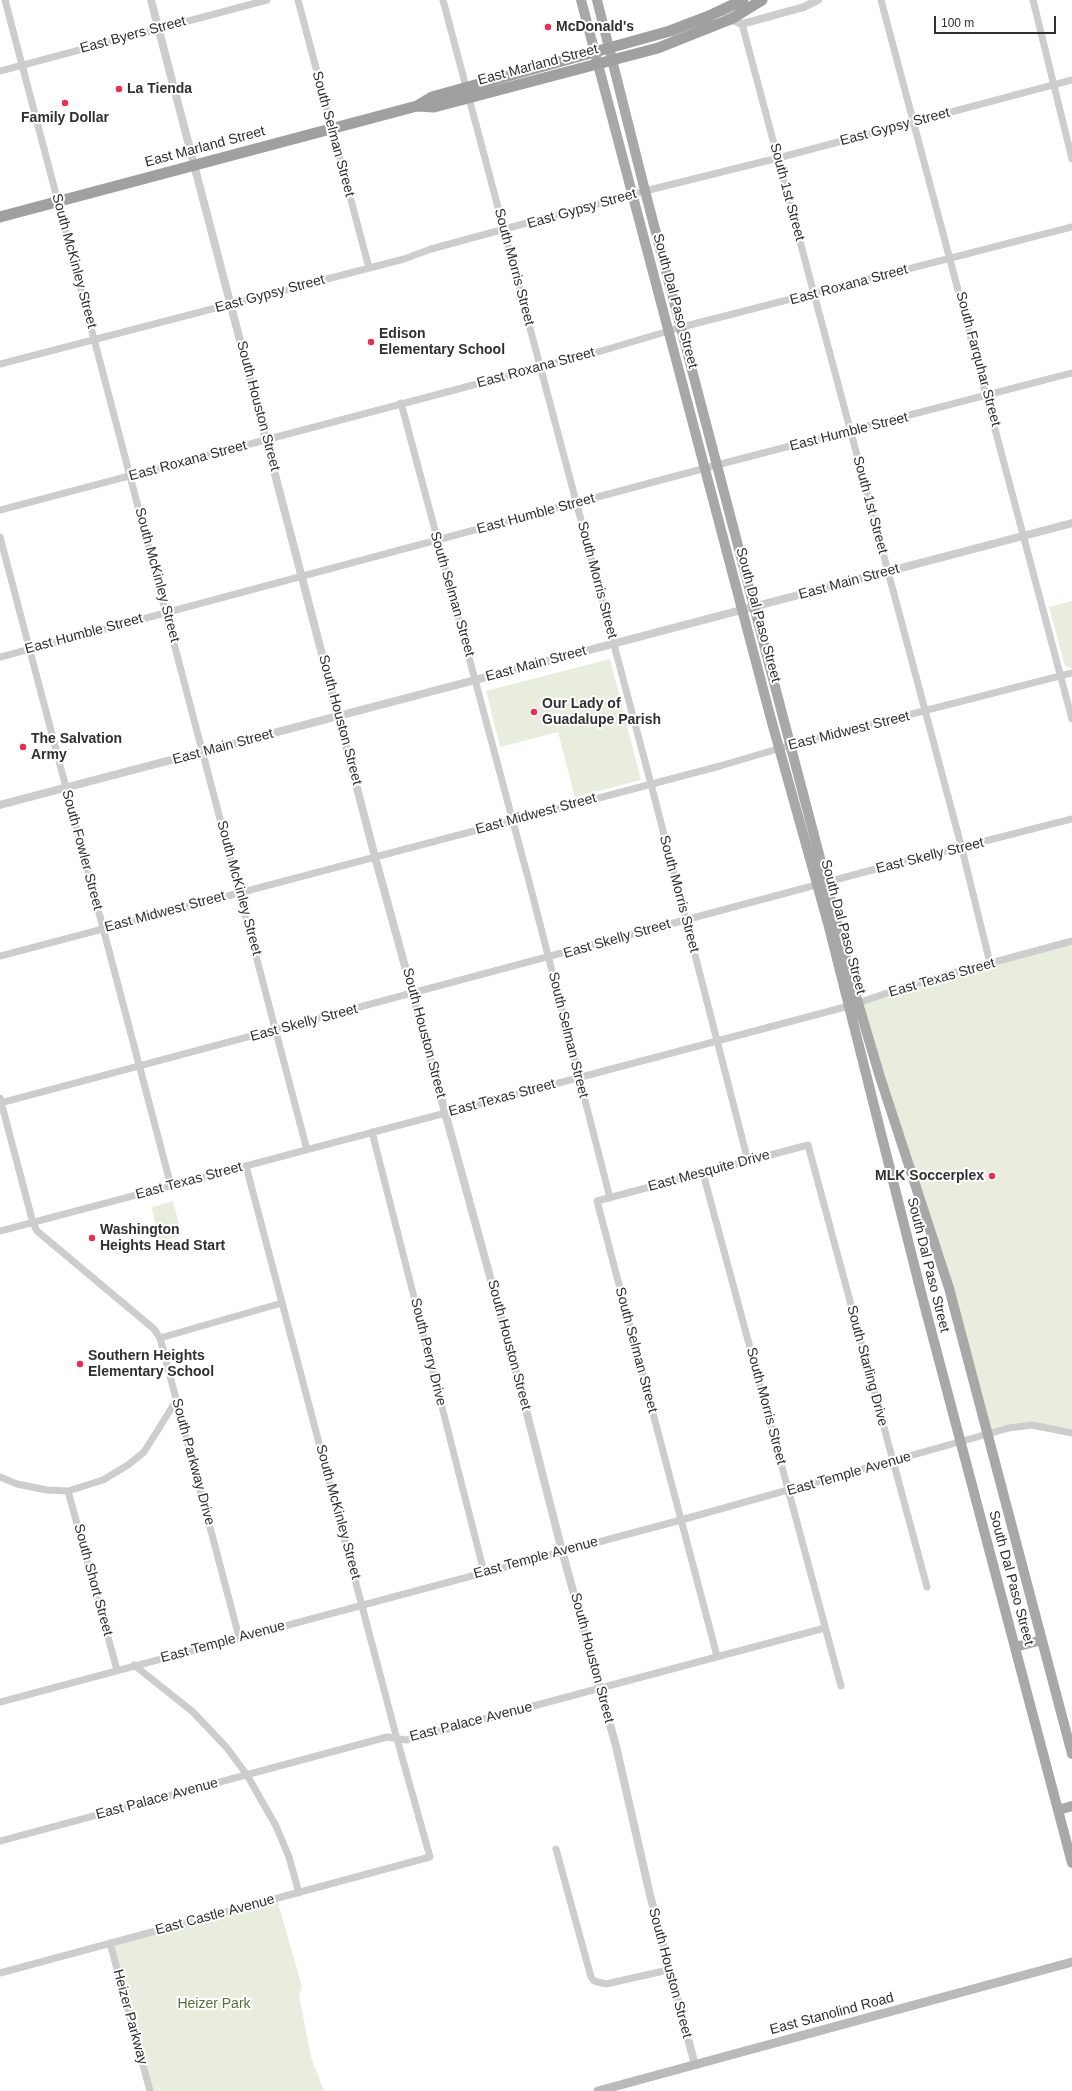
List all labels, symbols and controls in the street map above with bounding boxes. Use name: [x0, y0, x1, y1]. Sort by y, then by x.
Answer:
scale bar: [936, 8, 1058, 34]
street label: East Byers Street: [78, 13, 188, 57]
text: 100 m: [941, 16, 974, 30]
place label: McDonald's: [556, 19, 634, 35]
marker: McDonald's: [543, 22, 553, 32]
street label: East Marland Street: [476, 41, 600, 89]
street label: South Selman Street: [308, 69, 358, 199]
place label: La Tienda: [127, 81, 192, 97]
marker: La Tienda: [114, 84, 124, 94]
marker: Family Dollar: [60, 98, 70, 108]
street label: East Gypsy Street: [838, 104, 952, 150]
place label: Family Dollar: [21, 110, 109, 126]
street label: East Marland Street: [143, 123, 267, 171]
street label: South 1st Street: [766, 141, 808, 243]
street label: East Gypsy Street: [525, 185, 639, 233]
street label: South McKinley Street: [48, 192, 100, 330]
street label: South Morris Street: [490, 207, 538, 327]
street label: South Dal Paso Street: [649, 232, 701, 370]
street label: East Roxana Street: [788, 261, 910, 309]
street label: East Gypsy Street: [213, 271, 327, 317]
street label: South Farquhar Street: [952, 290, 1004, 428]
place label: Edison Elementary School: [379, 326, 505, 358]
marker: Edison Elementary School: [366, 337, 376, 347]
street label: South Houston Street: [233, 339, 283, 473]
street label: East Roxana Street: [475, 344, 597, 392]
street label: East Humble Street: [788, 409, 910, 455]
street label: East Roxana Street: [127, 437, 249, 485]
street label: South 1st Street: [849, 454, 891, 556]
street label: East Humble Street: [475, 490, 597, 538]
street label: South McKinley Street: [131, 506, 183, 644]
street label: South Morris Street: [573, 520, 621, 640]
street label: South Selman Street: [426, 530, 478, 658]
street label: South Dal Paso Street: [732, 546, 784, 684]
street label: East Main Street: [797, 560, 901, 604]
street label: East Humble Street: [23, 610, 145, 658]
street label: East Main Street: [484, 642, 588, 686]
street label: South Houston Street: [315, 653, 365, 787]
place label: Our Lady of Guadalupe Parish: [542, 696, 661, 728]
marker: Our Lady of Guadalupe Parish: [529, 707, 539, 717]
street label: East Midwest Street: [787, 708, 911, 754]
street label: East Main Street: [171, 725, 275, 769]
place label: The Salvation Army: [31, 731, 122, 764]
marker: The Salvation Army: [18, 742, 28, 752]
street label: South Fowler Street: [58, 788, 106, 912]
street label: East Midwest Street: [474, 790, 598, 838]
street label: South McKinley Street: [213, 819, 265, 957]
street label: South Morris Street: [655, 834, 703, 954]
street label: East Skelly Street: [874, 834, 986, 878]
street label: South Dal Paso Street: [817, 858, 869, 996]
street label: East Midwest Street: [103, 888, 227, 936]
street label: East Skelly Street: [562, 916, 672, 962]
street label: East Texas Street: [887, 955, 997, 1001]
street label: South Houston Street: [399, 966, 449, 1100]
street label: South Selman Street: [544, 970, 592, 1100]
street label: East Skelly Street: [248, 1001, 360, 1045]
street label: East Texas Street: [447, 1076, 557, 1120]
street label: East Mesquite Drive: [646, 1147, 772, 1195]
street label: East Texas Street: [134, 1159, 244, 1203]
place label: MLK Soccerplex: [875, 1168, 984, 1184]
marker: MLK Soccerplex: [987, 1171, 997, 1181]
street label: South Dal Paso Street: [903, 1196, 953, 1334]
place label: Washington Heights Head Start: [100, 1222, 225, 1254]
marker: Washington Heights Head Start: [87, 1233, 97, 1243]
street label: South Houston Street: [484, 1278, 534, 1412]
street label: South Selman Street: [611, 1285, 661, 1415]
street label: South Perry Drive: [406, 1296, 450, 1408]
street label: South Starling Drive: [843, 1304, 891, 1428]
street label: South Morris Street: [742, 1346, 790, 1466]
place label: Southern Heights Elementary School: [88, 1348, 214, 1380]
marker: Southern Heights Elementary School: [75, 1359, 85, 1369]
street label: South Parkway Drive: [168, 1397, 218, 1527]
street label: South McKinley Street: [312, 1443, 364, 1581]
street label: East Temple Avenue: [785, 1448, 913, 1500]
street label: South Dal Paso Street: [985, 1509, 1037, 1647]
street label: South Short Street: [70, 1522, 116, 1638]
street label: East Temple Avenue: [472, 1533, 600, 1583]
street label: South Houston Street: [567, 1591, 617, 1725]
street label: East Temple Avenue: [159, 1617, 287, 1667]
street label: East Palace Avenue: [408, 1699, 534, 1745]
street label: East Palace Avenue: [94, 1775, 220, 1823]
street label: East Castle Avenue: [154, 1891, 276, 1939]
street label: South Houston Street: [645, 1906, 695, 2040]
street label: Heizer Parkway: [109, 1967, 151, 2067]
street label: East Stanolind Road: [768, 1989, 896, 2039]
park label: Heizer Park: [177, 1996, 251, 2012]

